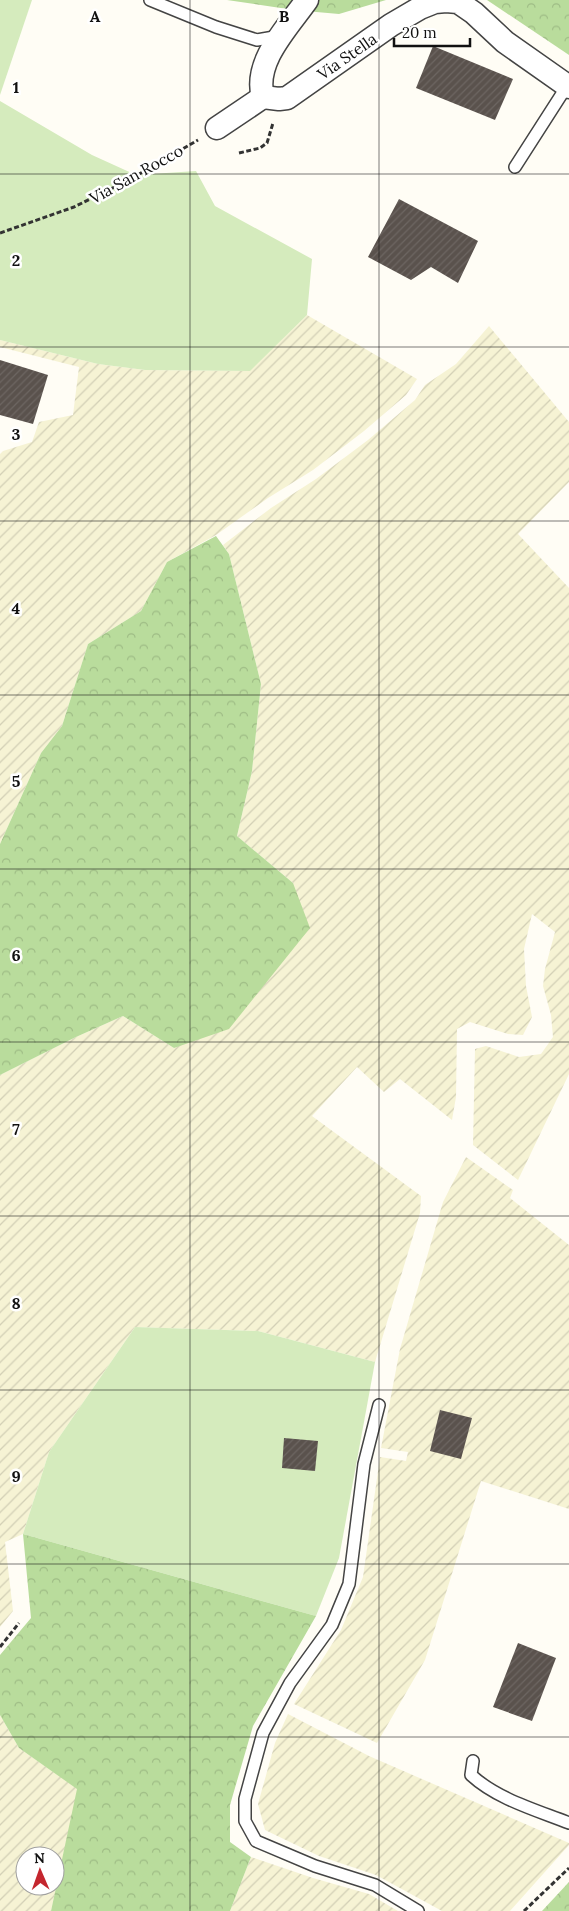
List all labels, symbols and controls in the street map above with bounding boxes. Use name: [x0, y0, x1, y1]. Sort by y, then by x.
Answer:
text: A: [90, 6, 101, 26]
text: B: [279, 6, 290, 26]
scale bar: [394, 15, 470, 47]
text: 20 m: [402, 23, 437, 42]
street label: Via Stella: [313, 28, 381, 84]
text: 1: [13, 77, 19, 97]
street label: Via San Rocco: [85, 140, 186, 208]
text: 2: [12, 250, 20, 270]
text: 3: [12, 424, 21, 444]
text: 4: [12, 598, 21, 618]
text: 5: [12, 771, 21, 791]
text: 6: [11, 945, 21, 965]
text: 7: [12, 1119, 20, 1139]
text: 8: [11, 1293, 21, 1313]
text: 9: [11, 1466, 21, 1486]
north arrow: [15, 1846, 65, 1896]
text: N: [34, 1849, 45, 1867]

